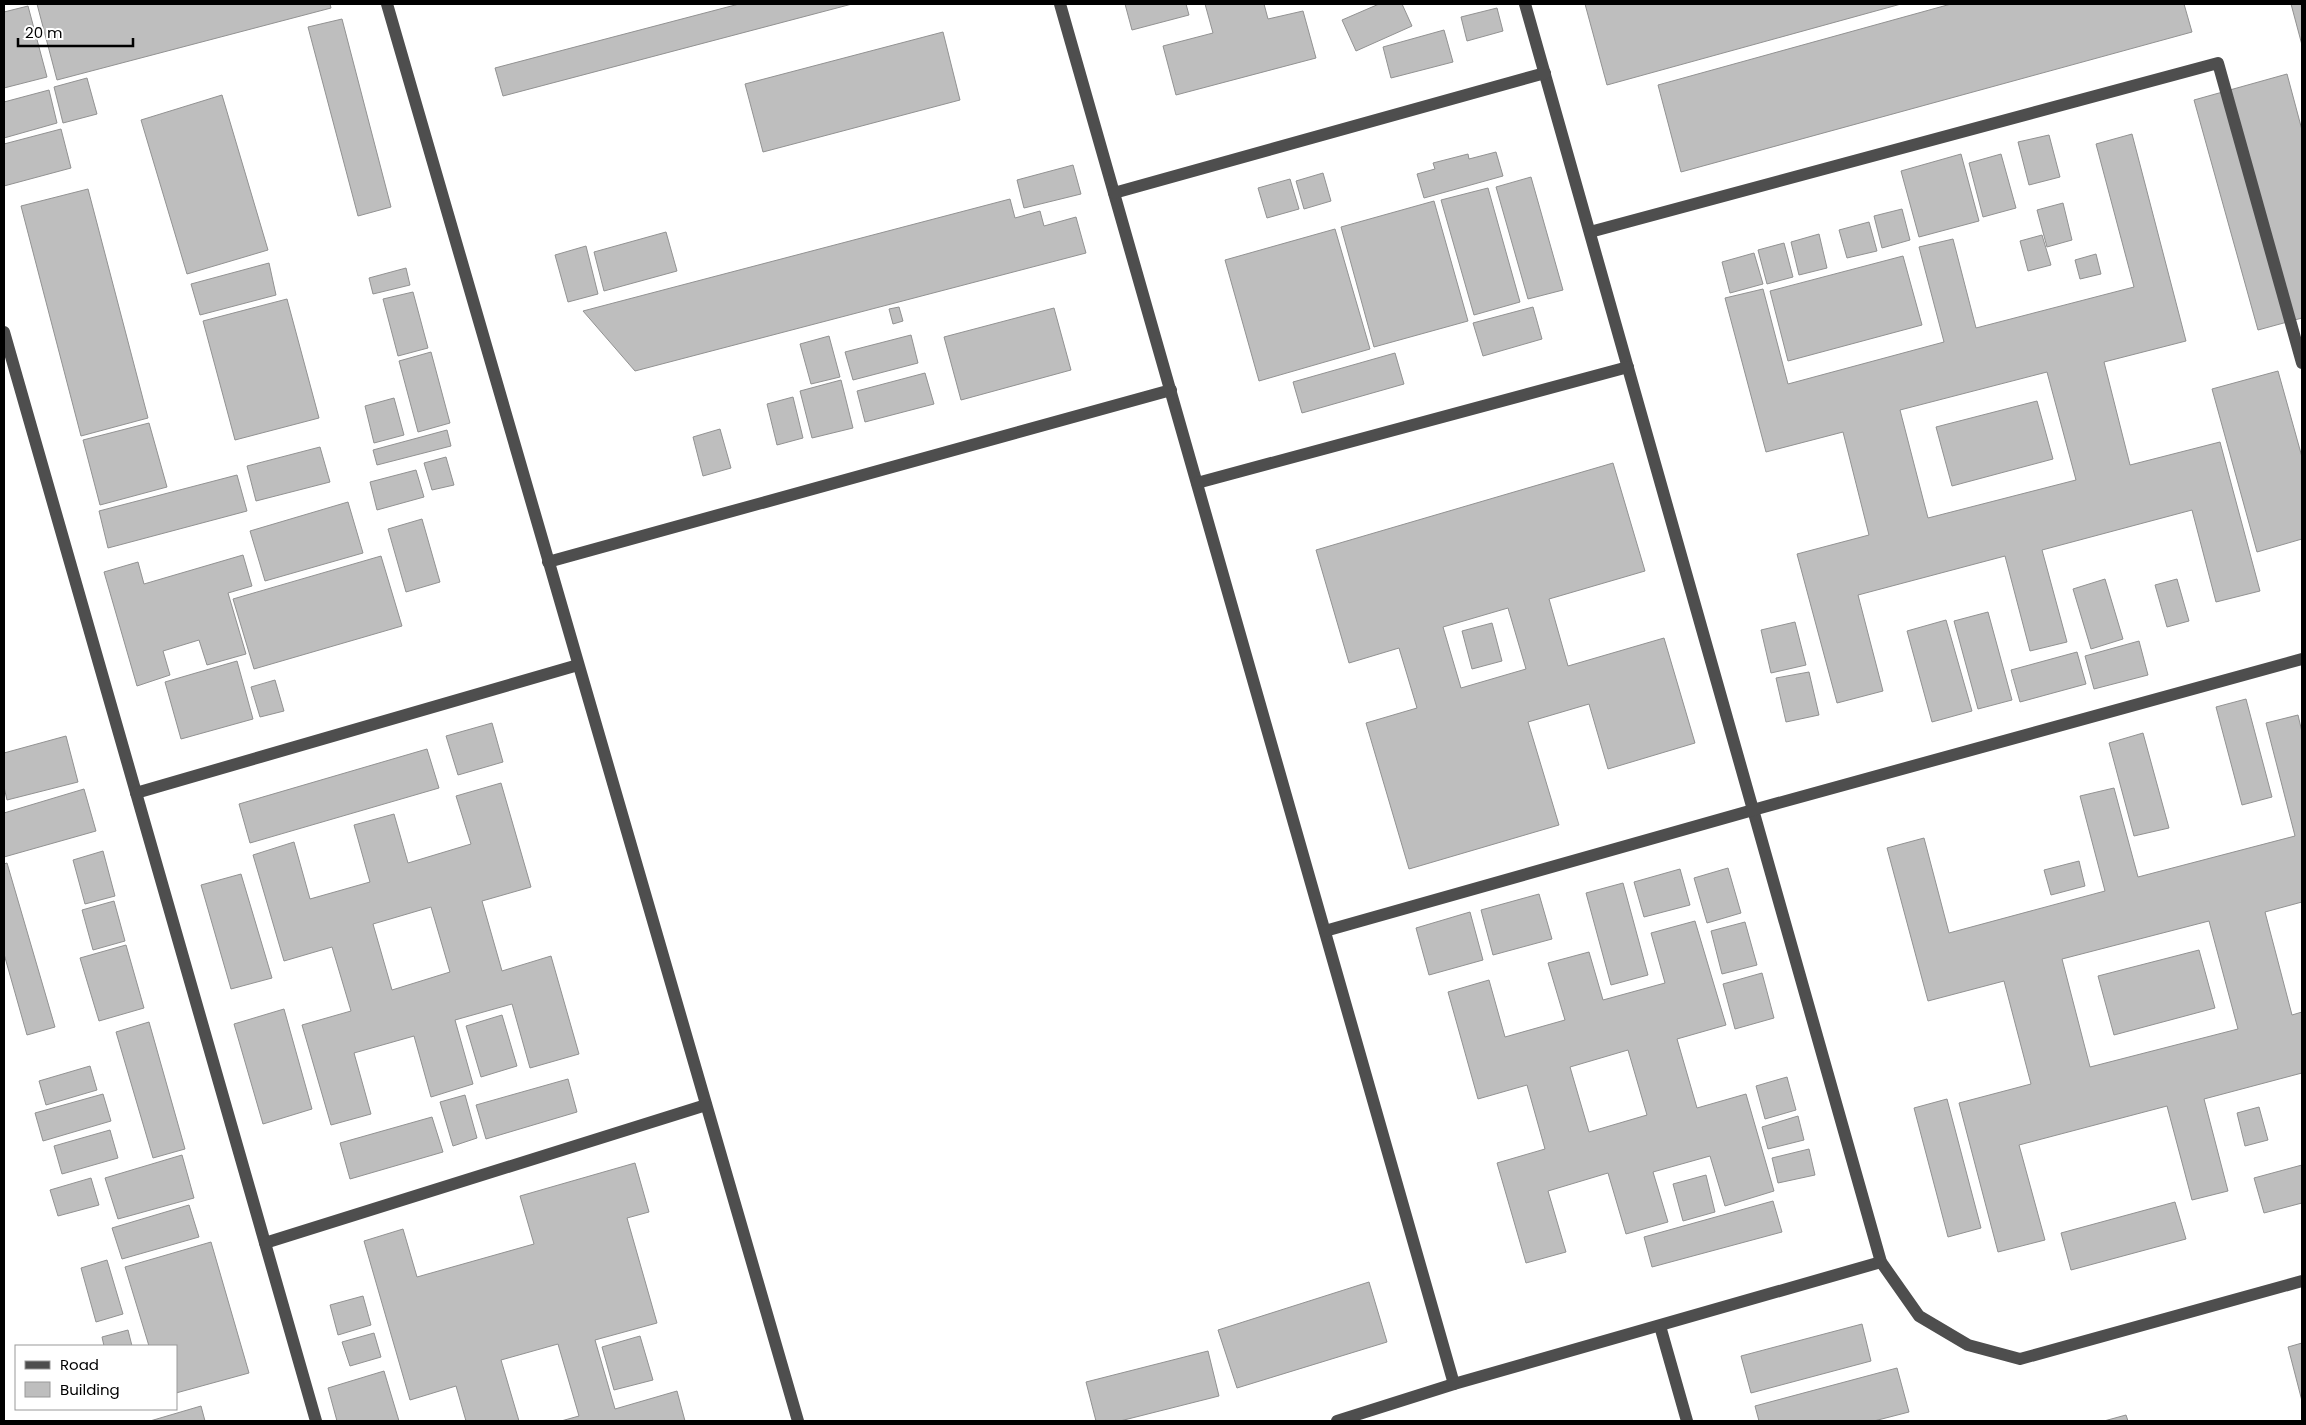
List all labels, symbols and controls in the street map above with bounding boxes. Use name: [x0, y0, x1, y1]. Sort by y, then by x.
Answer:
scale bar: [18, 15, 132, 47]
text: 20 m: [25, 22, 63, 43]
legend: [15, 1345, 178, 1410]
text: Road: [60, 1354, 99, 1375]
text: Building: [60, 1379, 120, 1400]

